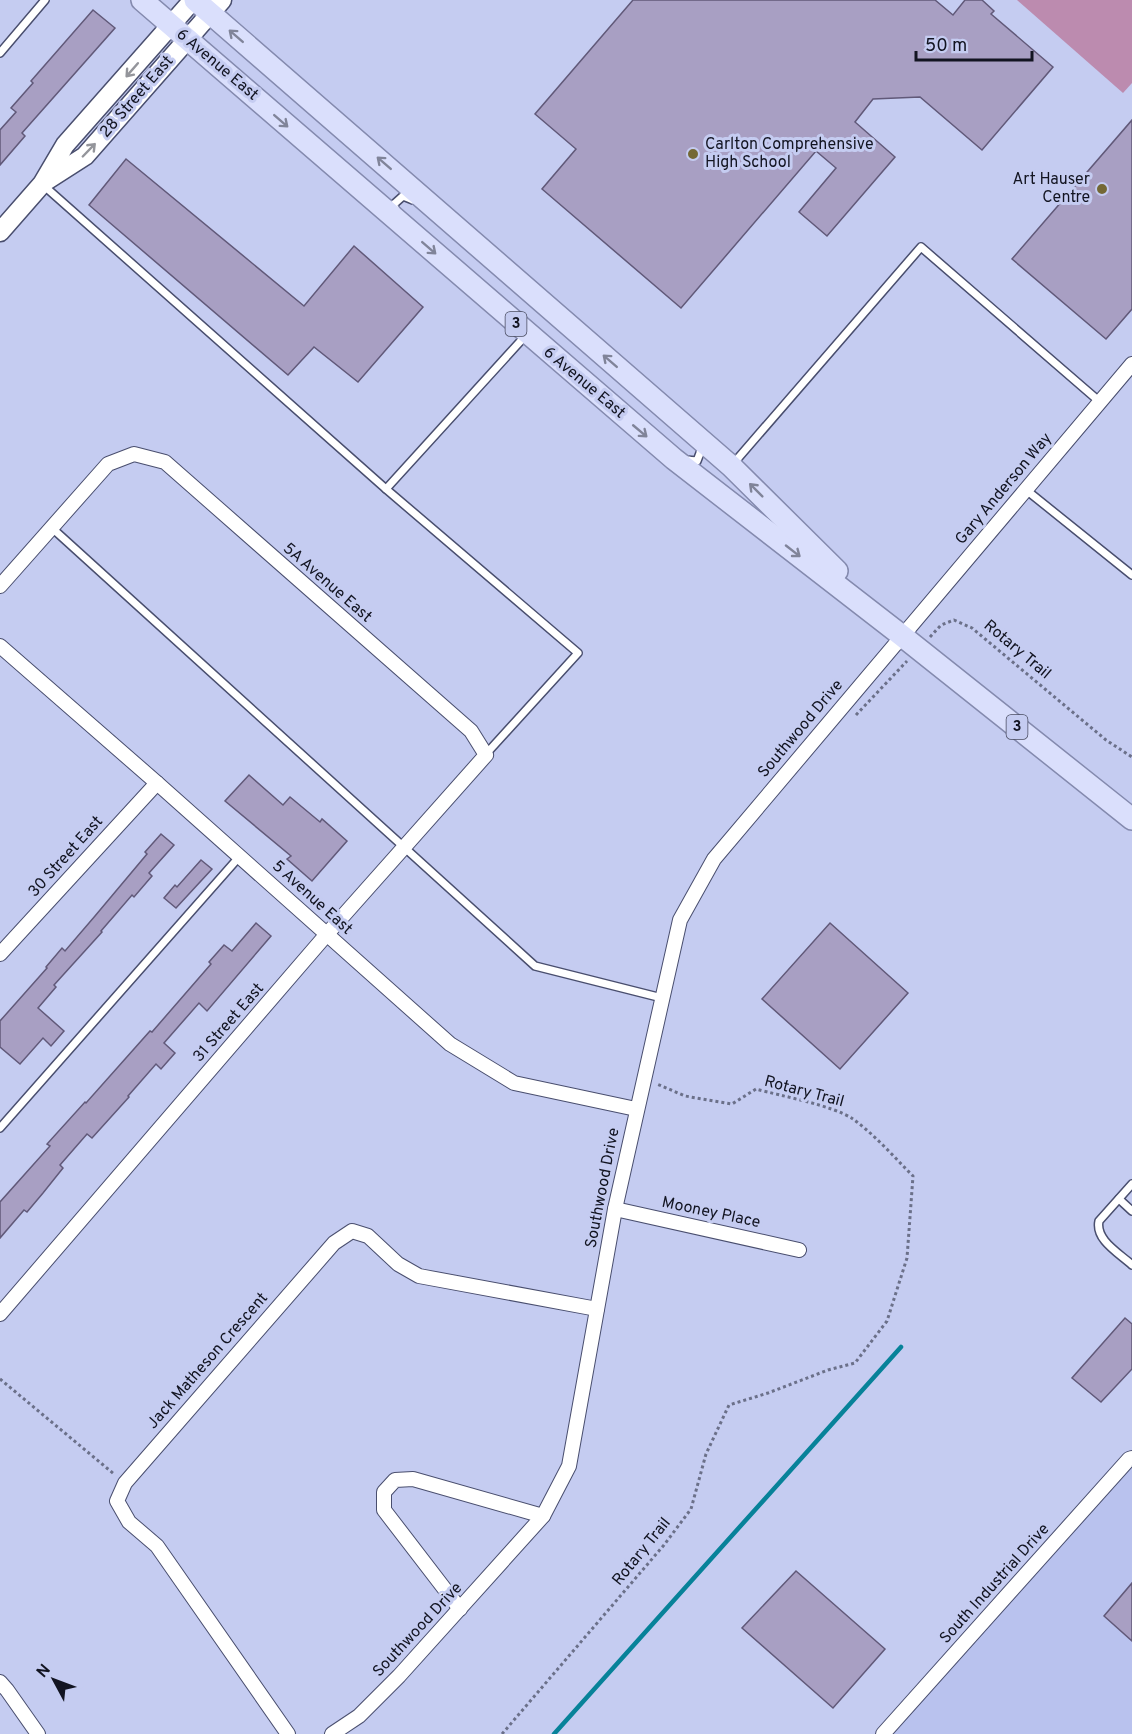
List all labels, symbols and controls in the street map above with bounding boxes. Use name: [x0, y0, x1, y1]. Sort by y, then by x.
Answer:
scale bar: [916, 24, 1032, 62]
street label: 6 Avenue East: [172, 25, 262, 105]
one-way arrow: [229, 29, 244, 43]
text: 50 m: [925, 35, 967, 58]
street label: 28 Street East: [96, 52, 178, 142]
one-way arrow: [125, 62, 139, 77]
one-way arrow: [273, 114, 289, 127]
place label: Carlton Comprehensive High School: [705, 135, 874, 173]
one-way arrow: [82, 143, 97, 158]
marker: Carlton Comprehensive High School: [686, 147, 700, 161]
one-way arrow: [376, 157, 392, 170]
place label: Art Hauser Centre: [1012, 170, 1090, 208]
marker: Art Hauser Centre: [1095, 182, 1109, 196]
one-way arrow: [421, 241, 436, 255]
road number: 3: [506, 312, 526, 336]
street label: 6 Avenue East: [539, 343, 629, 423]
one-way arrow: [603, 354, 618, 368]
one-way arrow: [632, 424, 648, 437]
street label: Gary Anderson Way: [951, 429, 1057, 549]
one-way arrow: [748, 483, 763, 498]
street label: 5A Avenue East: [278, 539, 376, 627]
one-way arrow: [785, 545, 801, 558]
street label: Rotary Trail: [979, 616, 1055, 684]
street label: Southwood Drive: [754, 676, 848, 782]
road number: 3: [1006, 715, 1028, 739]
street label: 30 Street East: [24, 812, 108, 902]
street label: 5 Avenue East: [268, 857, 356, 939]
street label: 31 Street East: [189, 979, 269, 1067]
street label: Rotary Trail: [762, 1072, 846, 1112]
street label: Southwood Drive: [582, 1126, 624, 1250]
street label: Mooney Place: [660, 1193, 762, 1233]
street label: Jack Matheson Crescent: [143, 1289, 273, 1433]
street label: Rotary Trail: [608, 1514, 676, 1590]
street label: South Industrial Drive: [936, 1520, 1054, 1648]
street label: Southwood Drive: [369, 1579, 467, 1681]
north arrow: [24, 1650, 84, 1710]
text: N: [33, 1661, 56, 1682]

